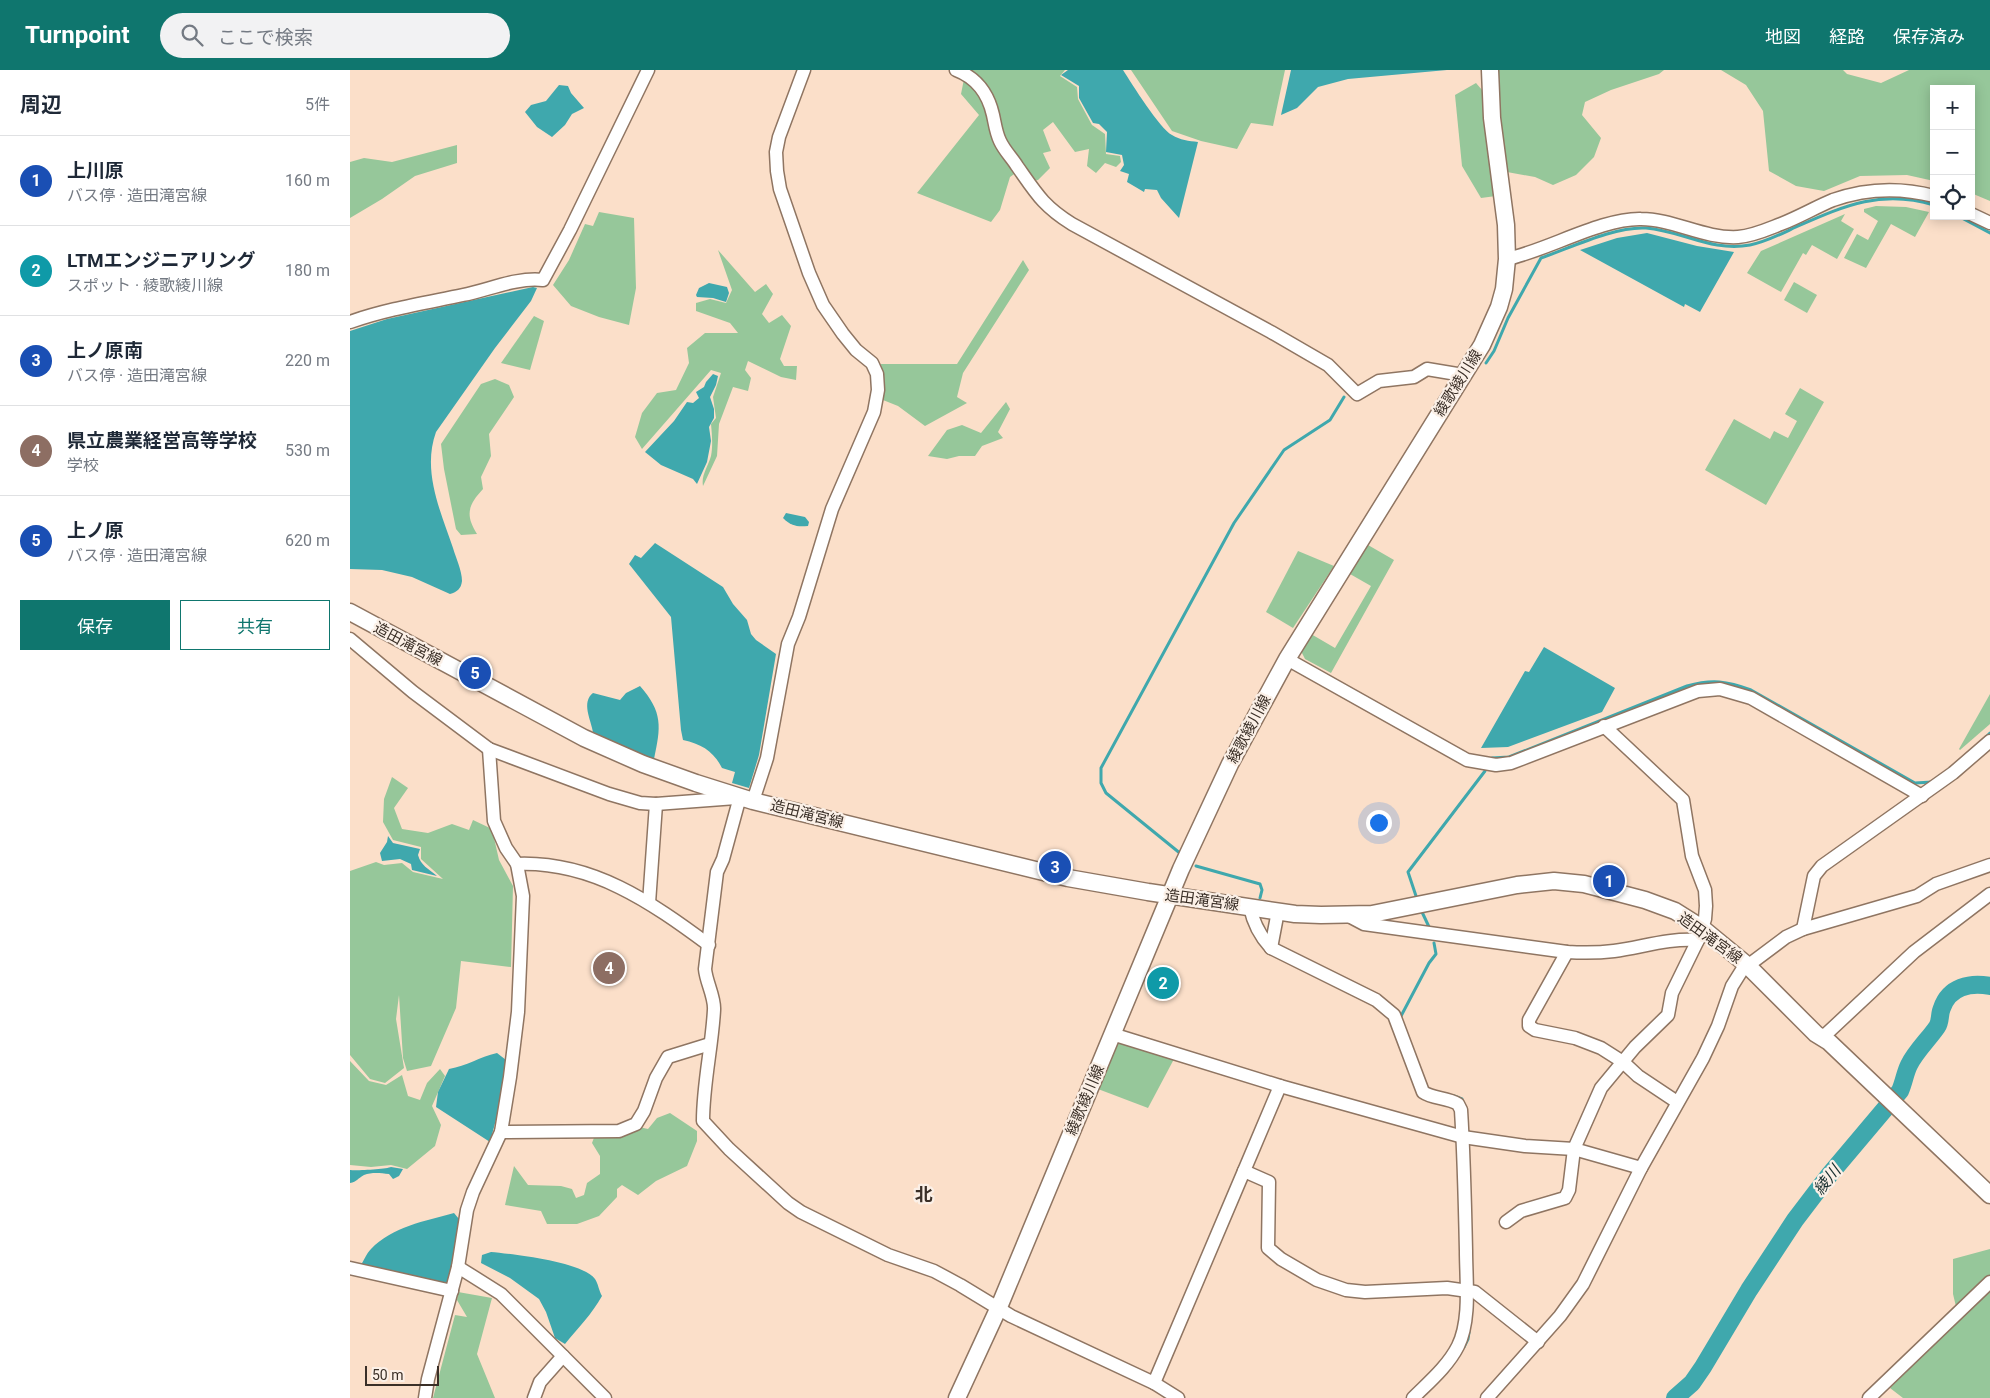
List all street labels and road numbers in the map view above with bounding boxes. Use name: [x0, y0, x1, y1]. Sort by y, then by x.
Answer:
street label: 綾歌綾川線: [1430, 346, 1486, 420]
street label: 造田滝宮線: [371, 618, 445, 670]
street label: 綾歌綾川線: [1223, 692, 1275, 766]
street label: 造田滝宮線: [768, 796, 846, 832]
street label: 造田滝宮線: [1164, 886, 1240, 914]
street label: 造田滝宮線: [1674, 909, 1746, 967]
street label: 綾歌綾川線: [1062, 1062, 1108, 1138]

